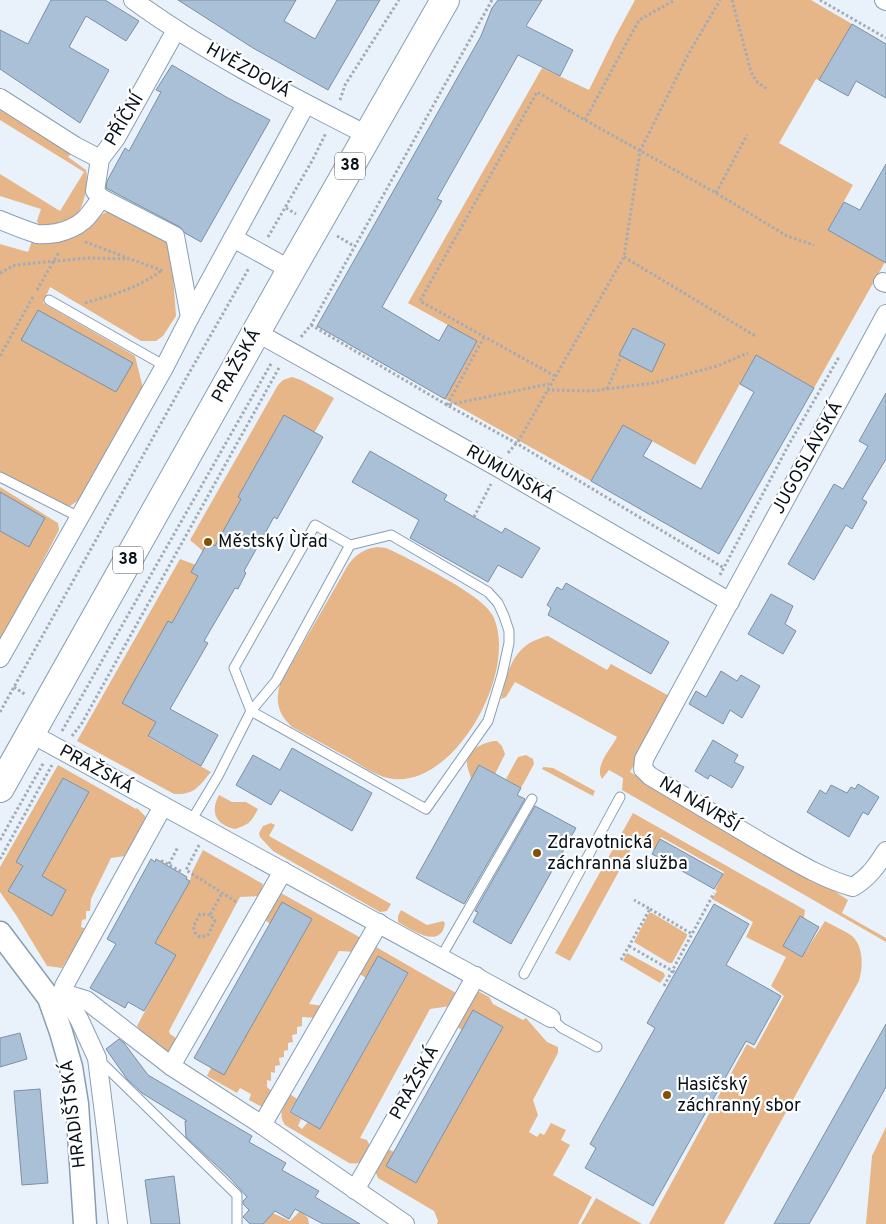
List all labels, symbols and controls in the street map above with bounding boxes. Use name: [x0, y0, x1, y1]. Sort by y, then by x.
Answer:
street label: HVĚZDOVÁ: [202, 37, 295, 104]
street label: PŘÍČNÍ: [99, 87, 151, 151]
road number: 38: [335, 153, 365, 180]
street label: PRAŽSKÁ: [205, 324, 267, 407]
street label: JUGOSLÁVSKÁ: [766, 397, 849, 519]
street label: RUMUNSKÁ: [462, 439, 559, 510]
place label: Městský Ùřad: [218, 529, 328, 554]
marker: Městský Ùřad: [202, 536, 214, 548]
road number: 38: [113, 546, 143, 574]
street label: PRAŽSKÁ: [55, 738, 138, 800]
street label: NA NÁVRŠÍ: [654, 770, 746, 839]
place label: Zdravotnická záchranná služba: [547, 832, 688, 876]
marker: Zdravotnická záchranná služba: [531, 847, 543, 859]
street label: PRAŽSKÁ: [383, 1041, 445, 1124]
street label: HRADIŠŤSKÁ: [54, 1059, 92, 1170]
place label: Hasičský záchranný sbor: [677, 1074, 801, 1118]
marker: Hasičský záchranný sbor: [661, 1089, 673, 1101]

